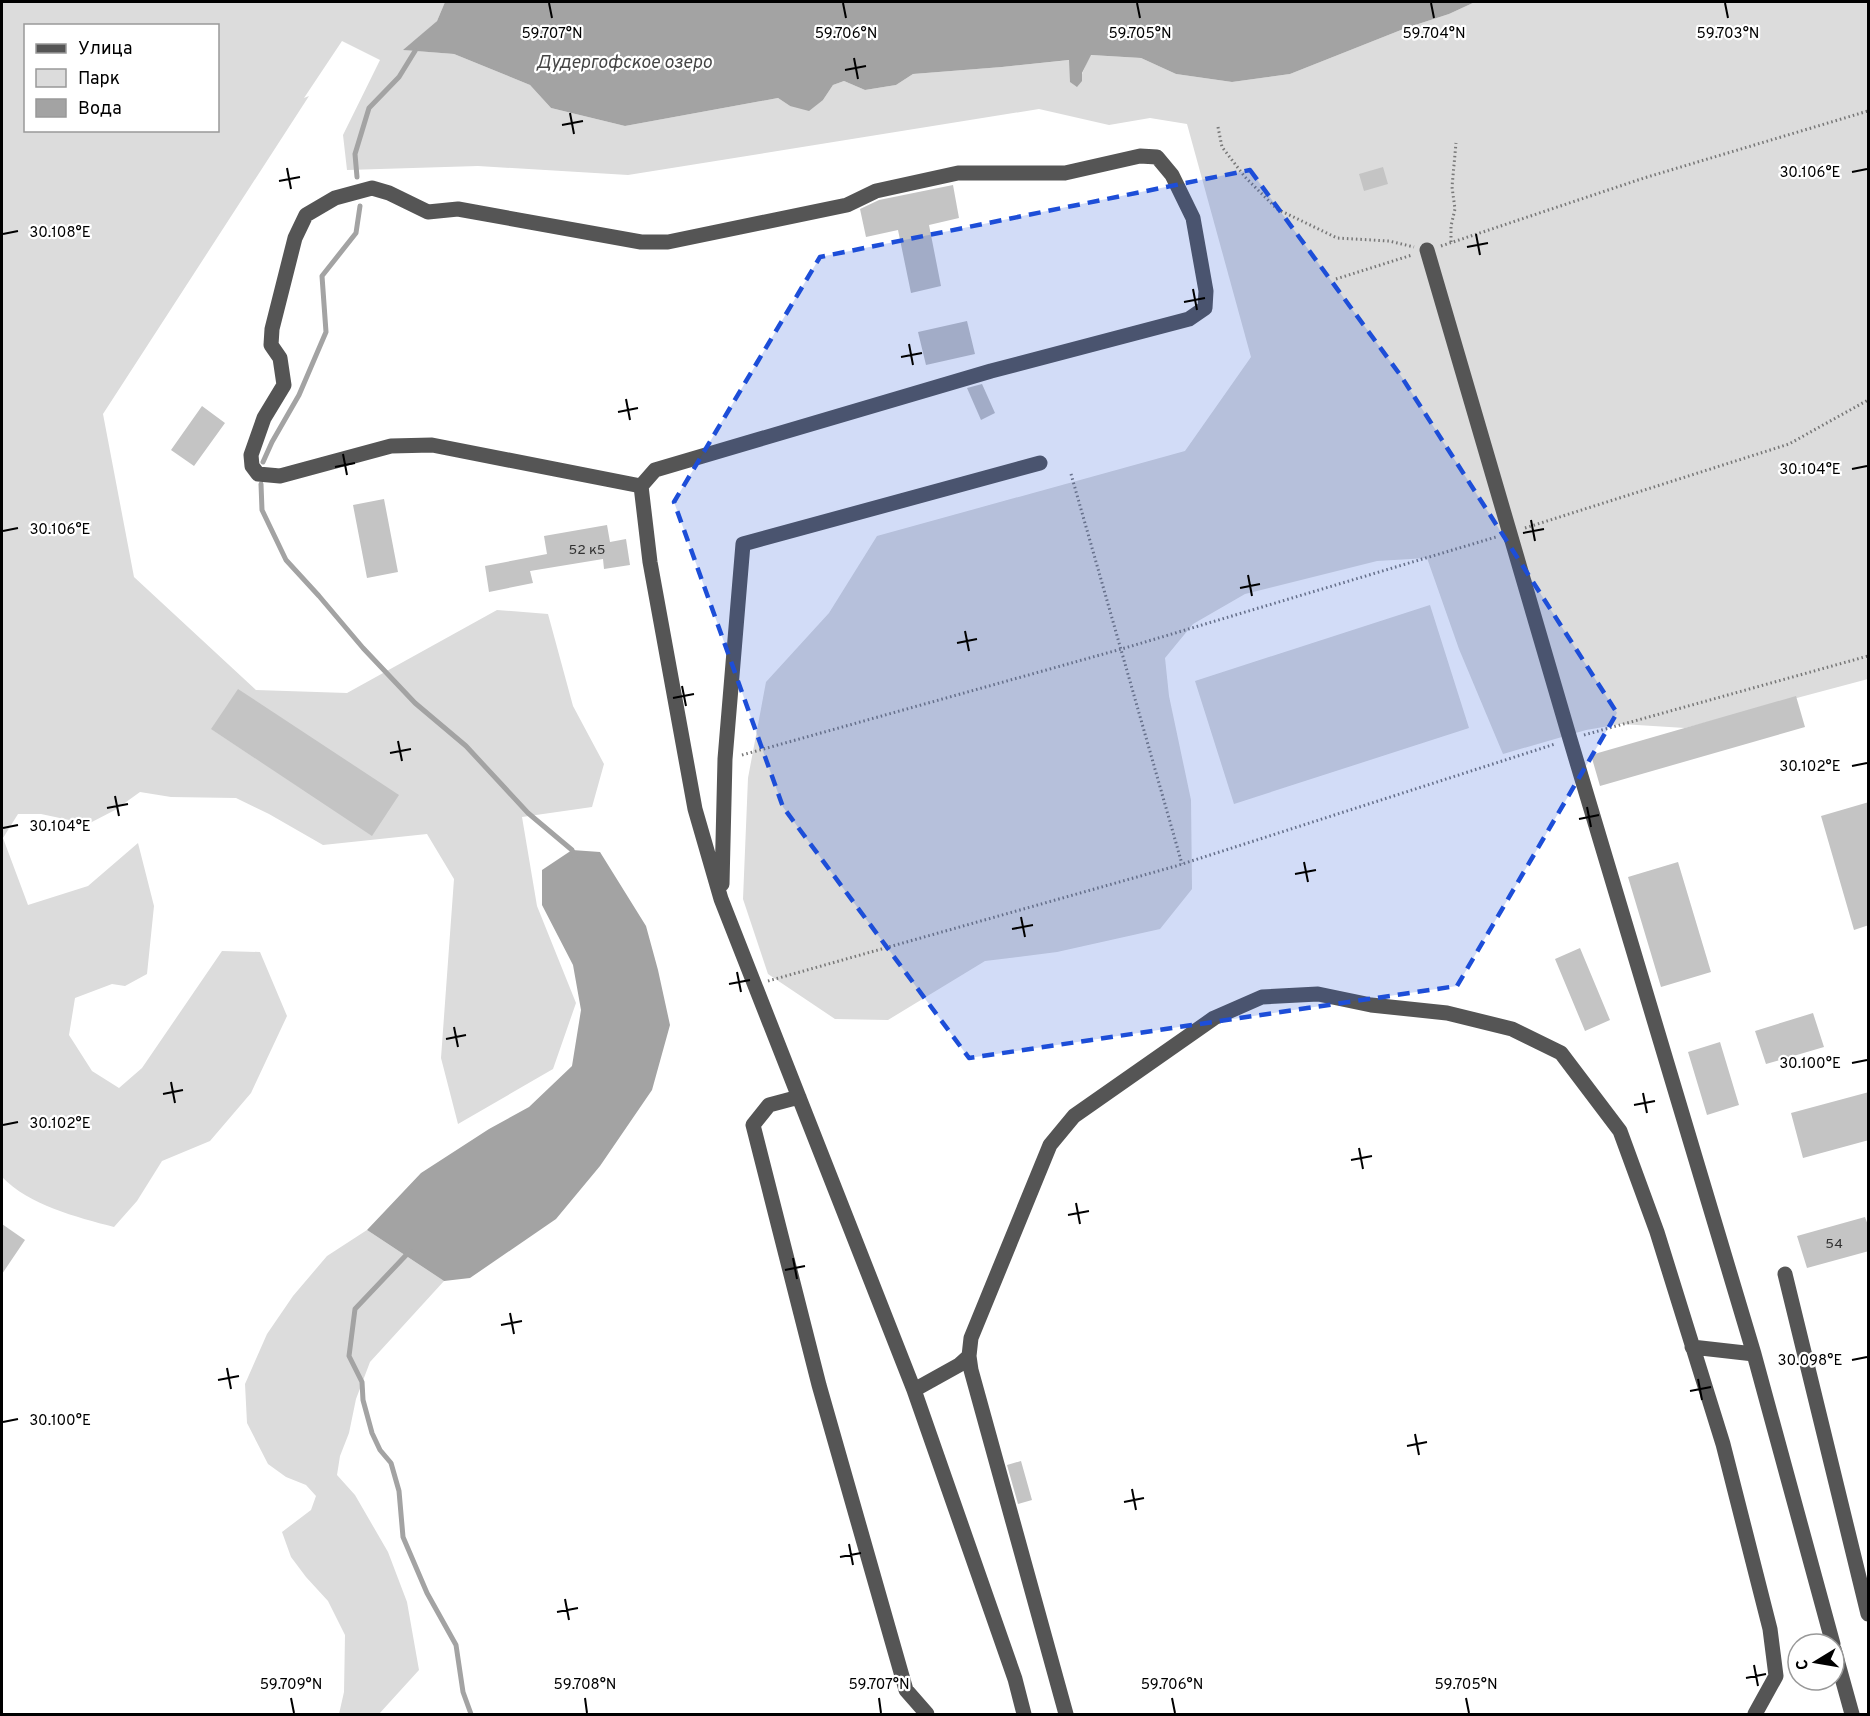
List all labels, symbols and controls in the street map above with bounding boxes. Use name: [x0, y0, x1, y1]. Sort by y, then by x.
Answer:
legend: [24, 24, 219, 132]
text: 59.707°N: [521, 25, 583, 44]
text: 59.706°N: [815, 25, 877, 44]
text: 59.705°N: [1108, 25, 1172, 44]
text: 59.704°N: [1402, 25, 1466, 44]
text: 59.703°N: [1697, 25, 1759, 44]
text: Улица: [78, 38, 132, 61]
water label: Дудергофское озеро: [536, 52, 712, 75]
text: Парк: [78, 68, 120, 91]
text: Вода: [78, 98, 122, 121]
text: 30.106°E: [1779, 164, 1841, 183]
text: 30.108°E: [29, 224, 91, 243]
text: 30.104°E: [1779, 461, 1841, 480]
text: 30.106°E: [29, 521, 91, 540]
house number: 52 к5: [569, 542, 605, 559]
text: 30.102°E: [1779, 758, 1841, 777]
text: 30.104°E: [29, 818, 91, 837]
text: 30.100°E: [1779, 1055, 1841, 1074]
text: 30.102°E: [29, 1115, 91, 1134]
house number: 54: [1825, 1236, 1843, 1253]
text: 30.098°E: [1778, 1352, 1842, 1371]
text: 30.100°E: [29, 1412, 91, 1431]
north arrow: [1786, 1632, 1846, 1692]
text: С: [1792, 1658, 1814, 1671]
text: 59.709°N: [260, 1676, 322, 1695]
text: 59.708°N: [554, 1676, 616, 1695]
text: 59.707°N: [848, 1676, 910, 1695]
text: 59.706°N: [1141, 1676, 1203, 1695]
text: 59.705°N: [1434, 1676, 1498, 1695]

